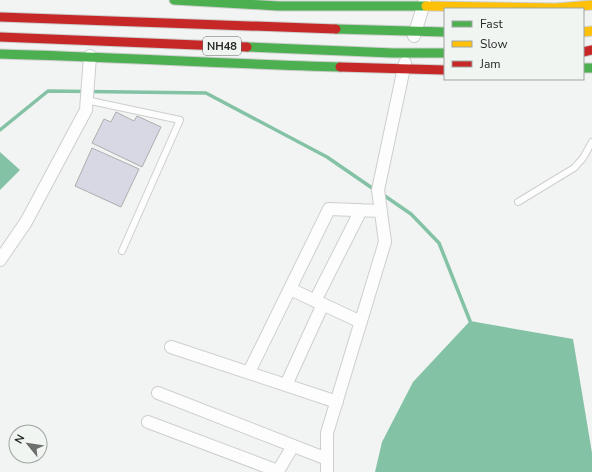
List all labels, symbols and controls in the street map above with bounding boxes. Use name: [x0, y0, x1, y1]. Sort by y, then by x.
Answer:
legend: [444, 8, 584, 80]
text: Fast: [480, 16, 503, 32]
text: Slow: [480, 36, 508, 52]
road number: NH48: [203, 37, 241, 55]
text: Jam: [479, 56, 501, 72]
north arrow: [8, 424, 48, 464]
text: N: [11, 432, 28, 447]

